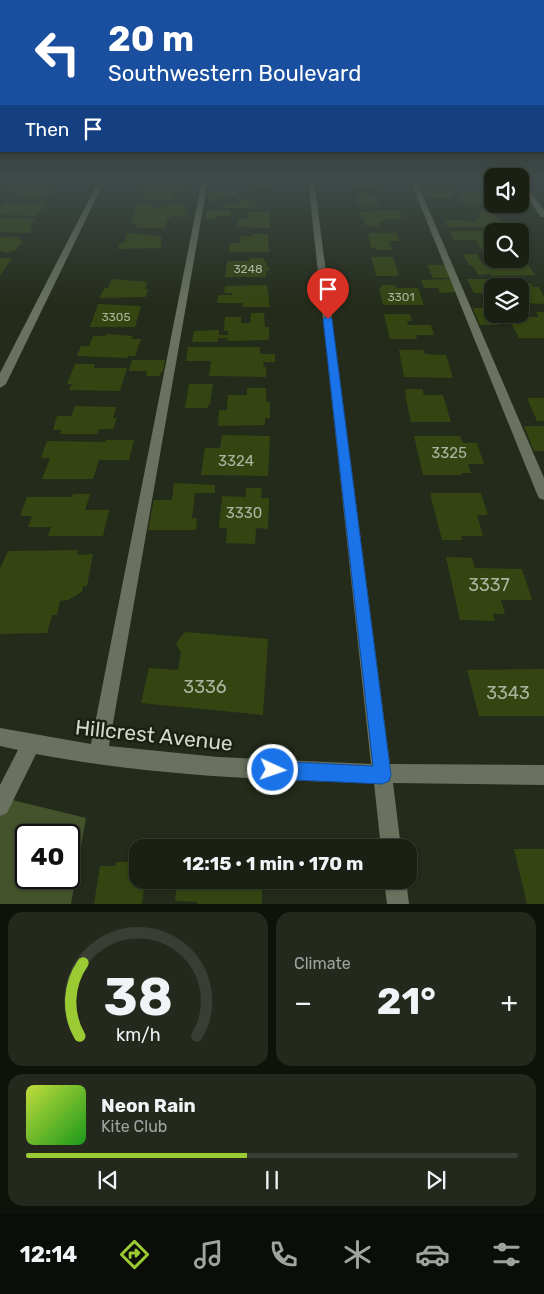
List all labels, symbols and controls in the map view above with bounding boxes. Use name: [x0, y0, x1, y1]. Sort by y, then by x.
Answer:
text: 20 m: [108, 18, 194, 60]
icon: left: [25, 20, 90, 85]
text: Southwestern Boulevard: [108, 60, 361, 87]
icon: arrive: [79, 115, 107, 143]
text: Then: [25, 118, 69, 141]
map controls: [484, 168, 529, 323]
button: sound: [484, 168, 529, 213]
button: search: [484, 223, 529, 268]
house number: 3248: [233, 262, 263, 276]
pin: [307, 268, 349, 319]
icon: arrive: [314, 275, 342, 303]
button: layers: [484, 278, 529, 323]
house number: 3301: [387, 290, 415, 304]
house number: 3305: [101, 310, 131, 324]
house number: 3325: [431, 444, 467, 462]
house number: 3324: [218, 452, 254, 470]
house number: 3330: [226, 504, 262, 522]
house number: 3337: [468, 574, 510, 596]
house number: 3336: [183, 676, 227, 698]
house number: 3343: [486, 682, 530, 704]
street label: Hillcrest Avenue: [74, 714, 234, 756]
position arrow: [246, 743, 298, 795]
speed limit sign: 40: [15, 824, 80, 889]
text: 12:15 · 1 min · 170 m: [182, 852, 364, 875]
text: Climate: [294, 954, 351, 973]
text: 38: [103, 966, 173, 1028]
text: 21°: [377, 978, 436, 1024]
text: −: [294, 986, 312, 1019]
text: +: [501, 986, 518, 1019]
text: km/h: [116, 1024, 160, 1045]
text: Neon Rain: [101, 1094, 196, 1117]
text: Kite Club: [101, 1117, 167, 1136]
icon: previous: [94, 1166, 122, 1194]
icon: pause: [258, 1166, 286, 1194]
icon: next: [422, 1166, 450, 1194]
icon: directions: [117, 1237, 152, 1272]
icon: music: [191, 1237, 226, 1272]
icon: phone: [266, 1237, 301, 1272]
icon: climate: [340, 1237, 375, 1272]
icon: car: [415, 1237, 450, 1272]
icon: filters: [489, 1237, 524, 1272]
text: 12:14: [20, 1241, 77, 1268]

